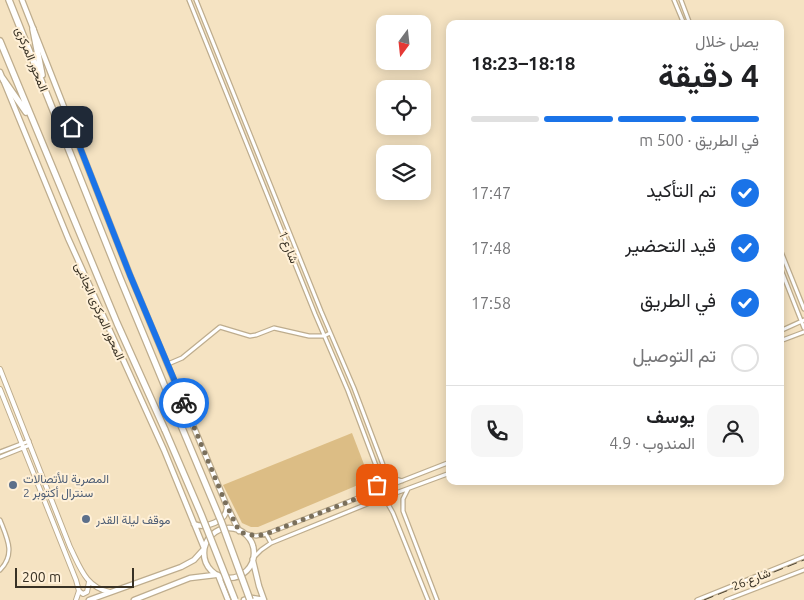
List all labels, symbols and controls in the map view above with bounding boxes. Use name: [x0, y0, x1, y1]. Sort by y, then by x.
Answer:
north arrow: [376, 15, 431, 70]
map controls: [376, 15, 431, 200]
street label: المحور المركزى: [11, 25, 51, 94]
text: يصل خلال: [695, 32, 759, 50]
text: 18:18–18:23: [471, 52, 576, 74]
text: 4 دقيقة: [658, 57, 759, 93]
button: locate: [376, 80, 431, 135]
pin: [51, 106, 93, 148]
icon: home: [58, 113, 86, 141]
text: في الطريق · 500 m: [639, 131, 759, 149]
button: layers: [376, 145, 431, 200]
text: تم التأكيد: [646, 179, 716, 201]
icon: check: [731, 179, 759, 207]
text: 17:47: [471, 184, 511, 202]
street label: شارع 1: [274, 229, 301, 266]
text: قيد التحضير: [625, 234, 716, 256]
icon: check: [731, 234, 759, 262]
text: 17:48: [471, 239, 511, 257]
street label: المحور المركزى الجانبى: [71, 260, 127, 363]
text: في الطريق: [640, 289, 716, 311]
icon: check: [731, 289, 759, 317]
text: 17:58: [471, 294, 511, 312]
text: تم التوصيل: [632, 344, 716, 366]
courier: [159, 378, 209, 428]
icon: bike: [170, 389, 198, 417]
button: phone: [471, 405, 523, 457]
text: يوسف: [646, 405, 695, 427]
button: person: [707, 405, 759, 457]
text: المندوب · 4.9: [609, 434, 695, 452]
pin: [356, 464, 398, 506]
icon: bag: [363, 471, 391, 499]
place label: المصرية للأتصالات سنترال أكتوبر 2: [23, 472, 109, 501]
marker: المصرية للأتصالات سنترال أكتوبر 2: [7, 479, 19, 491]
marker: موقف ليلة القدر: [80, 513, 92, 525]
place label: موقف ليلة القدر: [95, 513, 170, 528]
scale bar: [15, 565, 134, 588]
street label: شارع 26: [730, 565, 773, 595]
text: 200 m: [22, 569, 61, 585]

